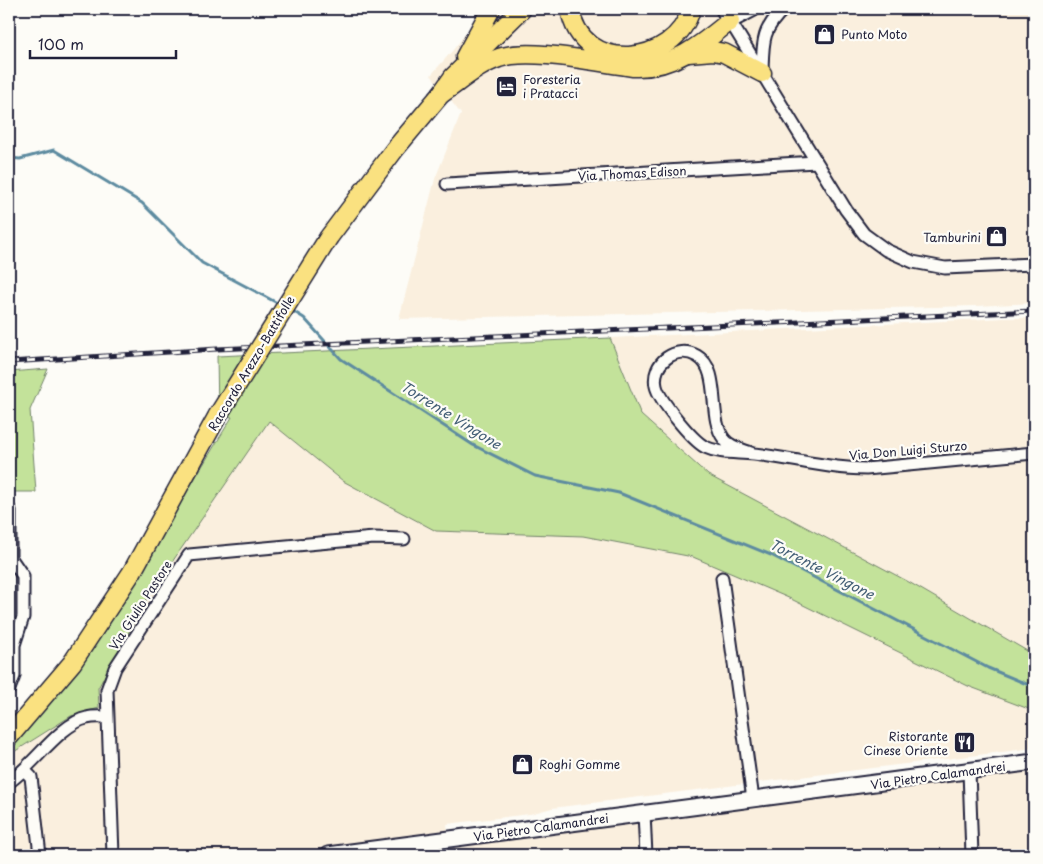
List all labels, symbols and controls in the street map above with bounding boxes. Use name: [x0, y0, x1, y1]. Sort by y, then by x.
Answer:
shop icon: Punto Moto: [813, 22, 837, 46]
place label: Punto Moto: [841, 25, 907, 43]
scale bar: [30, 28, 176, 60]
text: 100 m: [38, 32, 84, 55]
place label: Foresteria i Pratacci: [523, 70, 581, 102]
hotel icon: Foresteria i Pratacci: [495, 74, 519, 98]
street label: Via Thomas Edison: [577, 161, 687, 185]
shop icon: Tamburini: [985, 225, 1009, 249]
place label: Tamburini: [923, 228, 981, 246]
street label: Raccordo Arezzo-Battifolle: [203, 292, 299, 434]
water label: Torrente Vingone: [397, 376, 507, 455]
street label: Via Don Luigi Sturzo: [848, 436, 968, 464]
water label: Torrente Vingone: [766, 534, 879, 605]
street label: Via Giulio Pastore: [104, 557, 176, 653]
place label: Ristorante Cinese Oriente: [864, 727, 948, 759]
restaurant icon: Ristorante Cinese Oriente: [952, 731, 976, 755]
shop icon: Roghi Gomme: [511, 752, 535, 776]
place label: Roghi Gomme: [539, 755, 620, 773]
street label: Via Pietro Calamandrei: [869, 757, 1007, 793]
street label: Via Pietro Calamandrei: [472, 809, 610, 845]

